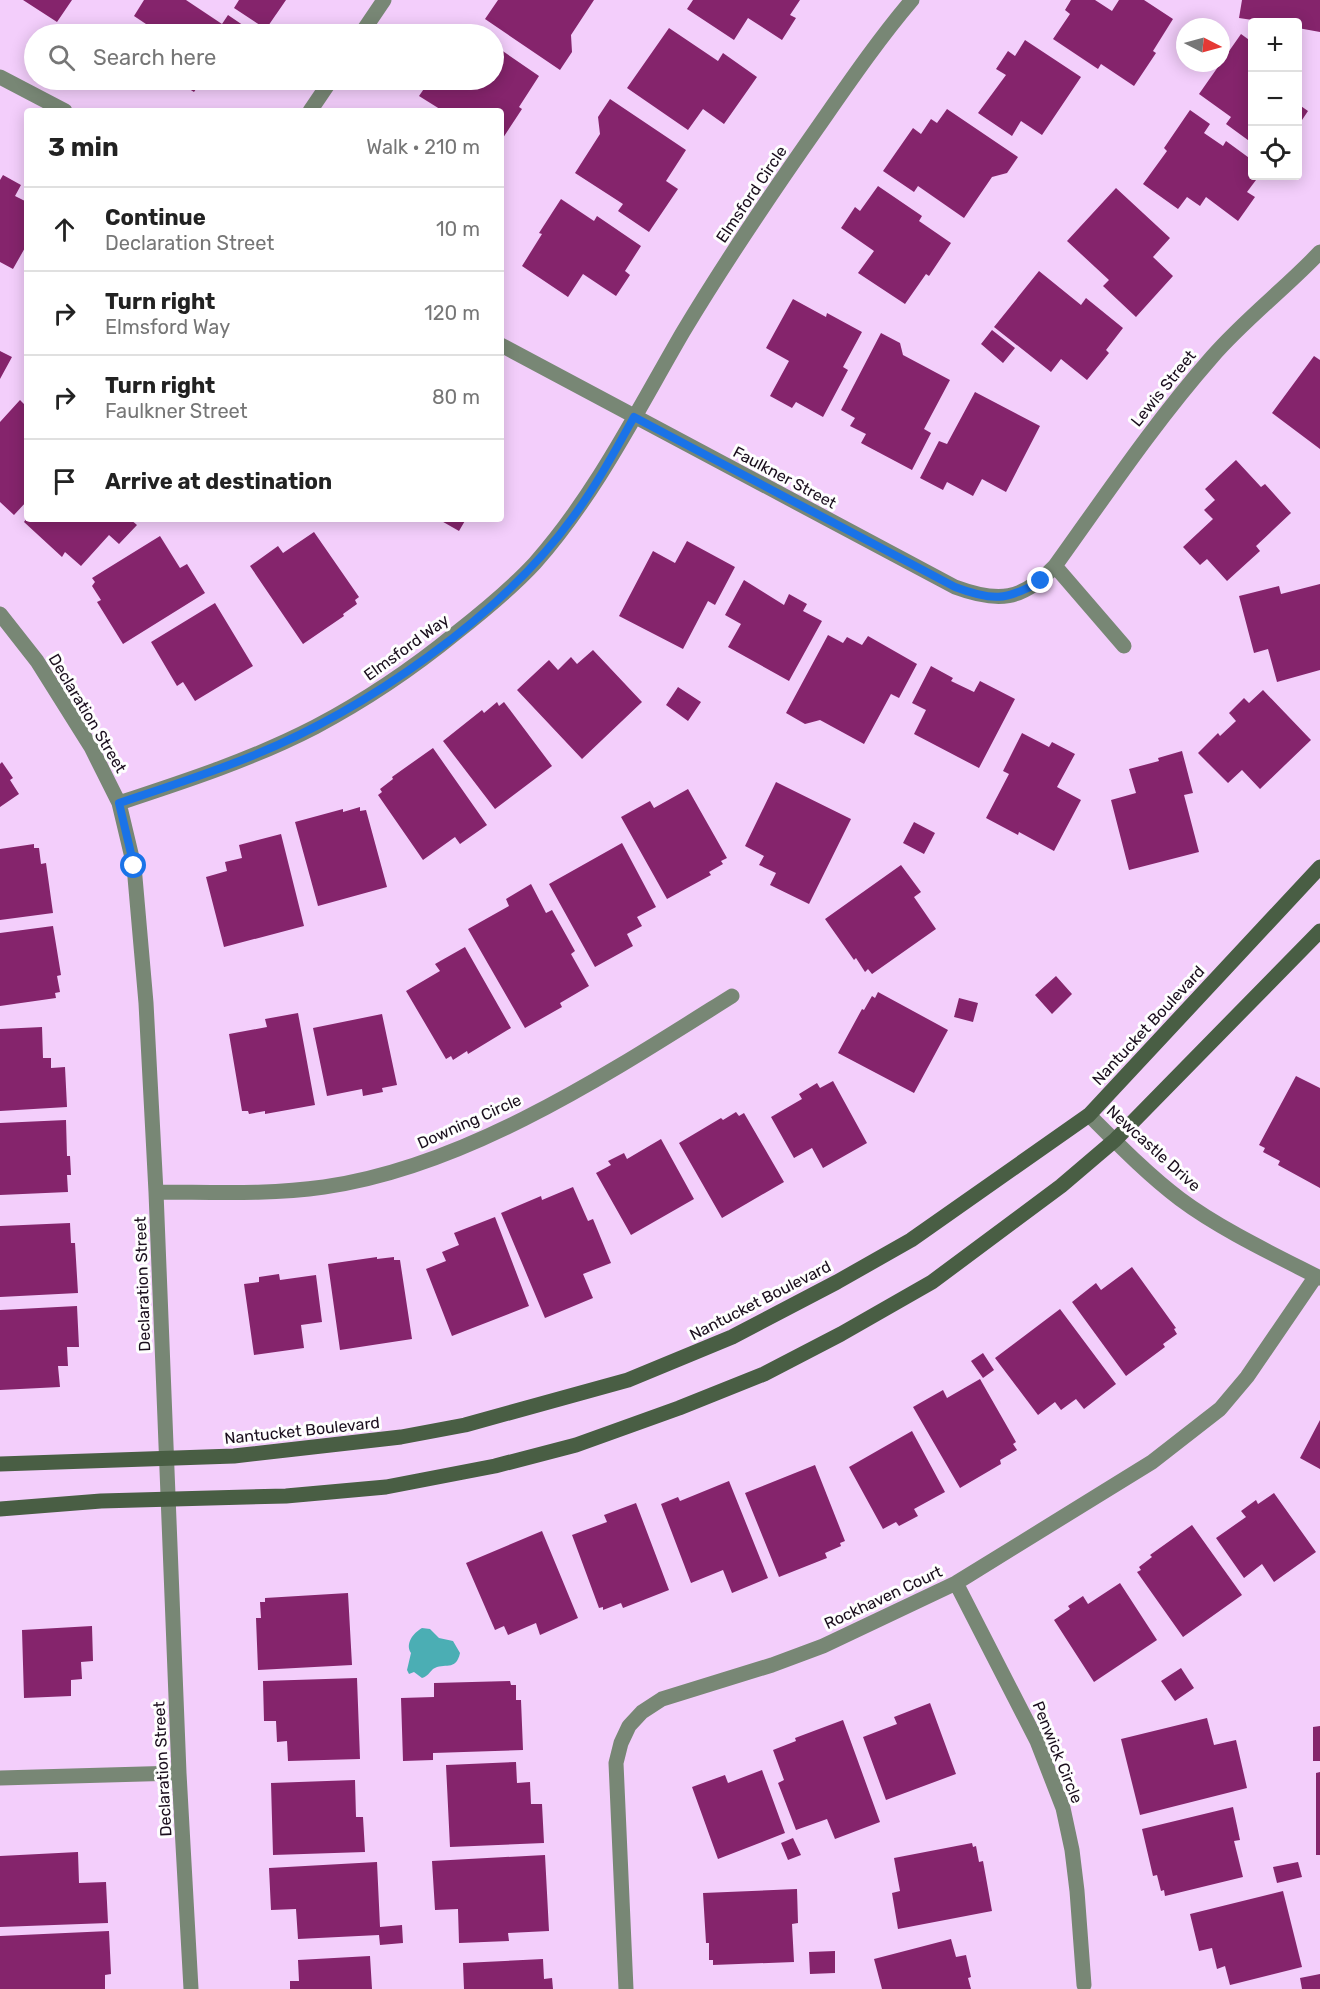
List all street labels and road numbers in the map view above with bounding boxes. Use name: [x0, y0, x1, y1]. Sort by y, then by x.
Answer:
street label: Elmsford Circle: [712, 142, 791, 246]
street label: Lewis Street: [1127, 346, 1200, 430]
street label: Faulkner Street: [730, 442, 840, 513]
street label: Elmsford Way: [360, 610, 453, 685]
street label: Declaration Street: [45, 650, 131, 776]
street label: Nantucket Boulevard: [1088, 962, 1209, 1089]
street label: Downing Circle: [414, 1090, 524, 1153]
street label: Newcastle Drive: [1103, 1101, 1205, 1196]
street label: Declaration Street: [131, 1216, 154, 1352]
street label: Nantucket Boulevard: [686, 1257, 834, 1344]
street label: Nantucket Boulevard: [223, 1413, 381, 1448]
street label: Rockhaven Court: [821, 1562, 945, 1633]
street label: Penwick Circle: [1028, 1698, 1087, 1806]
street label: Declaration Street: [149, 1701, 176, 1837]

